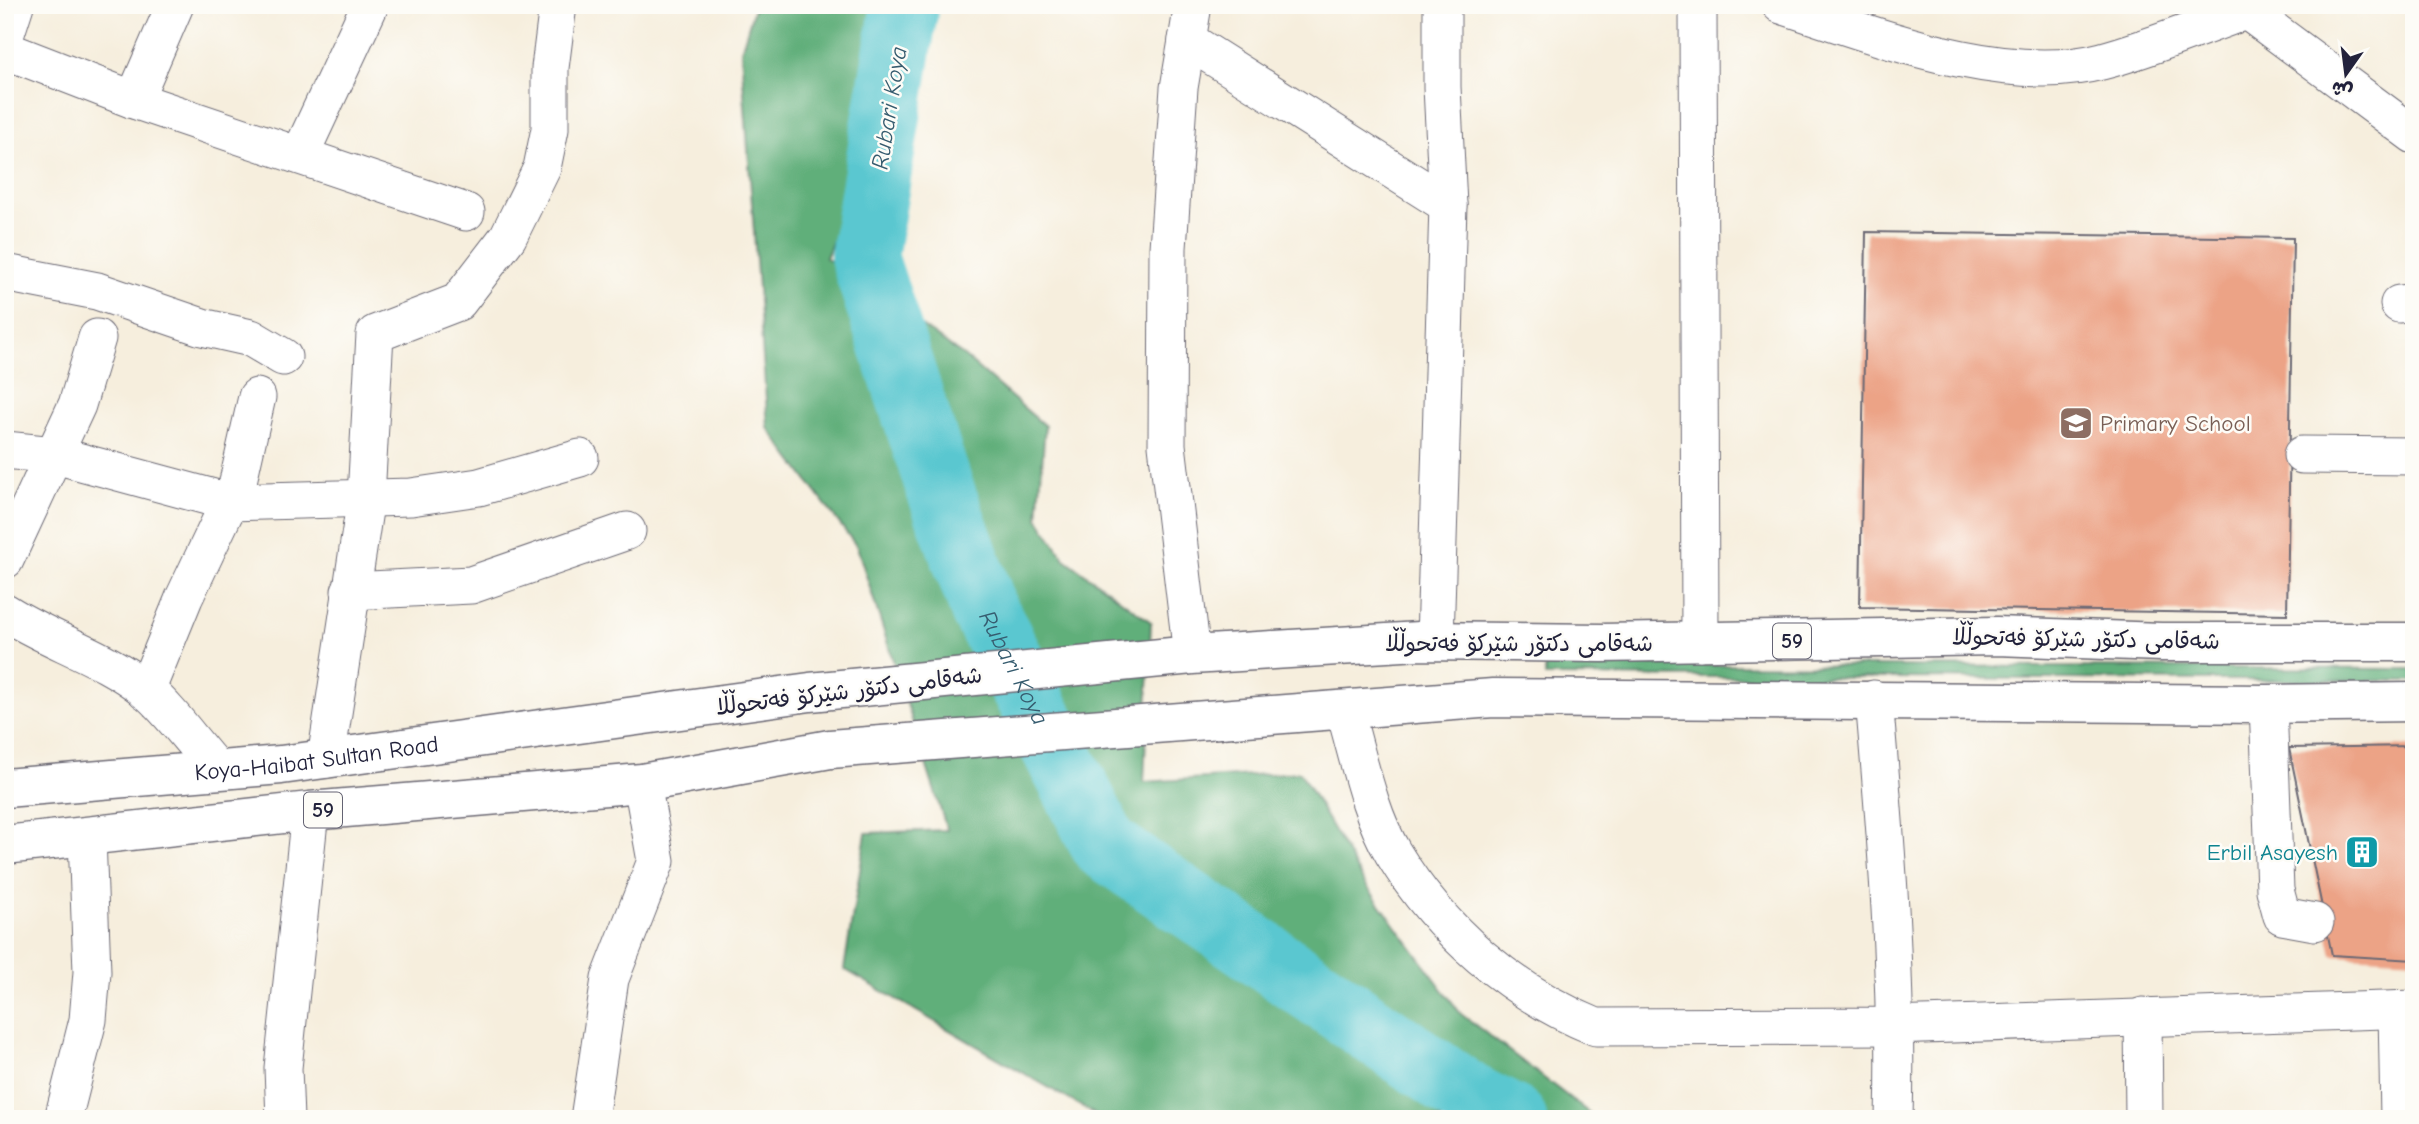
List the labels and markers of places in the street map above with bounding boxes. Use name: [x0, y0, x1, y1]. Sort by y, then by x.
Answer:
school or university icon: Primary School: [2057, 404, 2095, 442]
place label: Primary School: [2100, 410, 2251, 437]
building icon: Erbil Asayesh: [2343, 833, 2381, 871]
place label: Erbil Asayesh: [2207, 839, 2338, 866]

